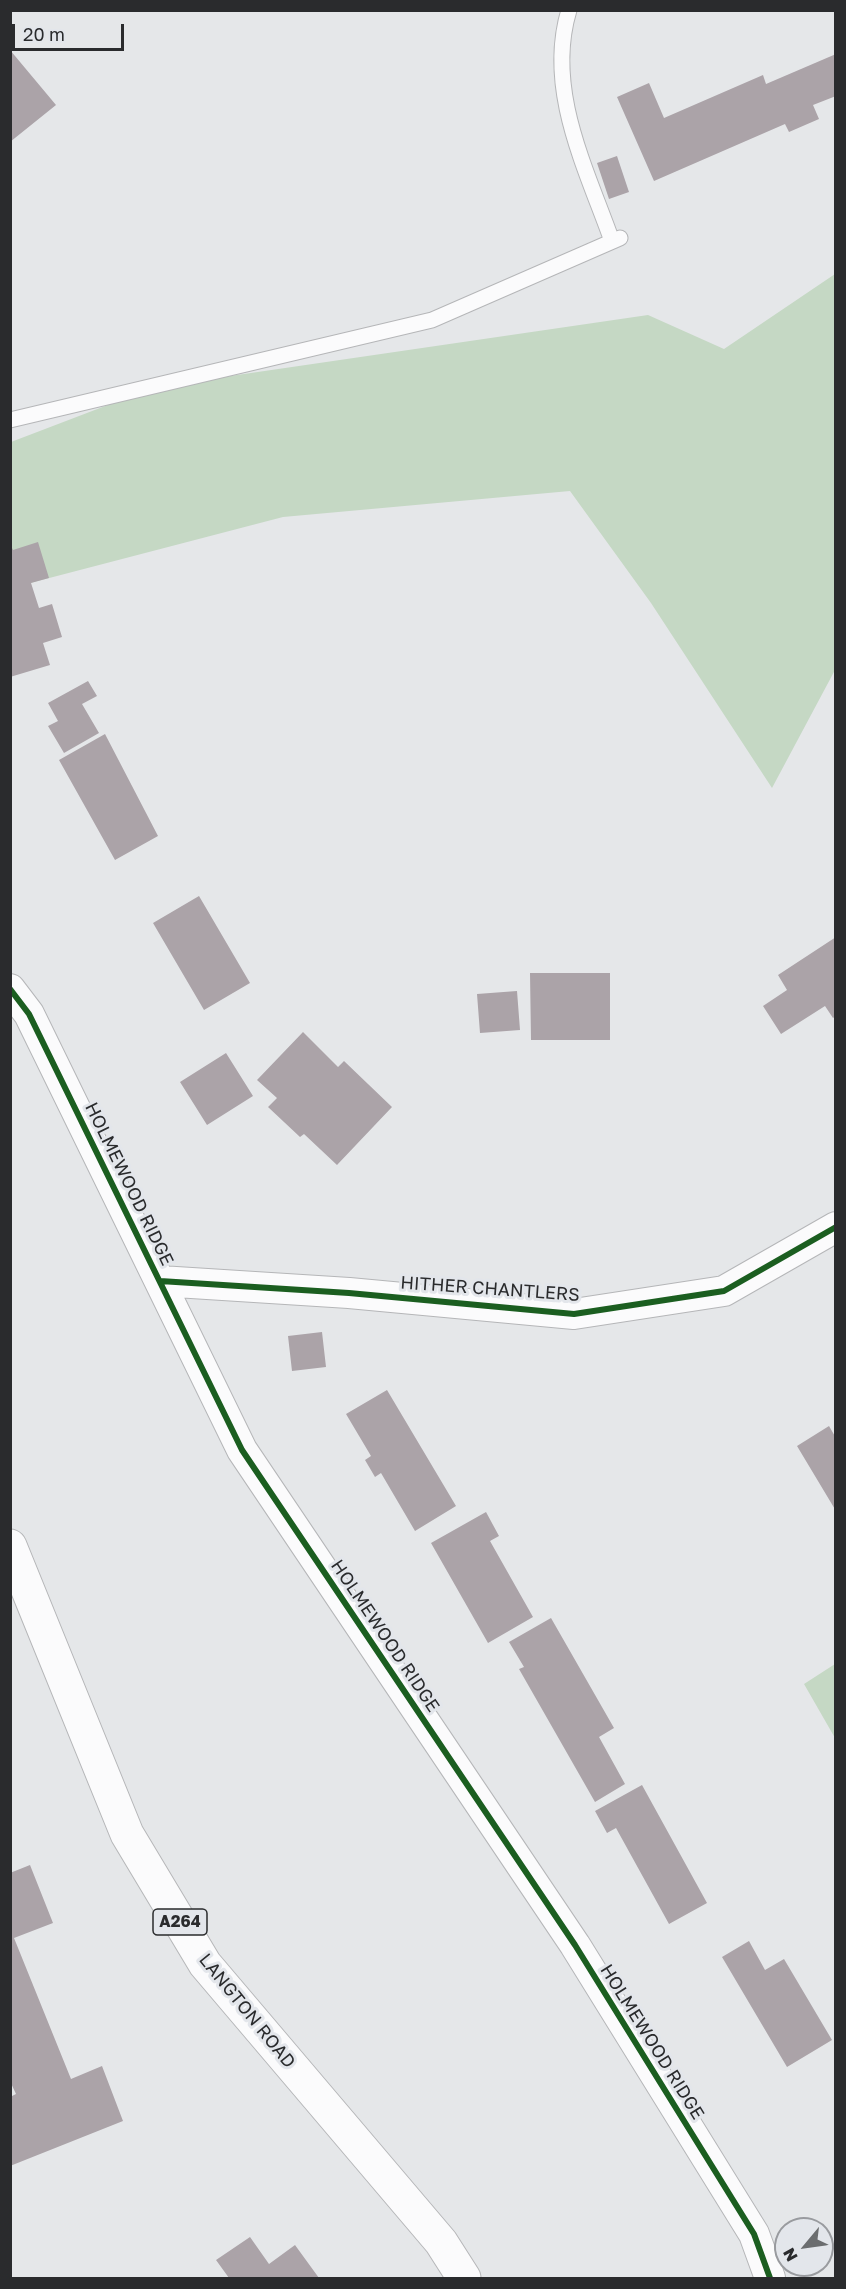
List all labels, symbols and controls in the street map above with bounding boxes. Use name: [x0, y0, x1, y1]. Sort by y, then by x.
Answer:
scale bar: [15, 12, 128, 50]
text: 20 m: [23, 23, 65, 45]
street label: HOLMEWOOD RIDGE: [80, 1099, 178, 1269]
street label: HITHER CHANTLERS: [400, 1272, 580, 1306]
street label: HOLMEWOOD RIDGE: [326, 1556, 444, 1716]
road number: A264: [153, 1909, 207, 1935]
street label: LANGTON ROAD: [194, 1949, 300, 2073]
street label: HOLMEWOOD RIDGE: [595, 1960, 709, 2124]
north arrow: [774, 2217, 834, 2277]
text: N: [778, 2245, 802, 2265]

